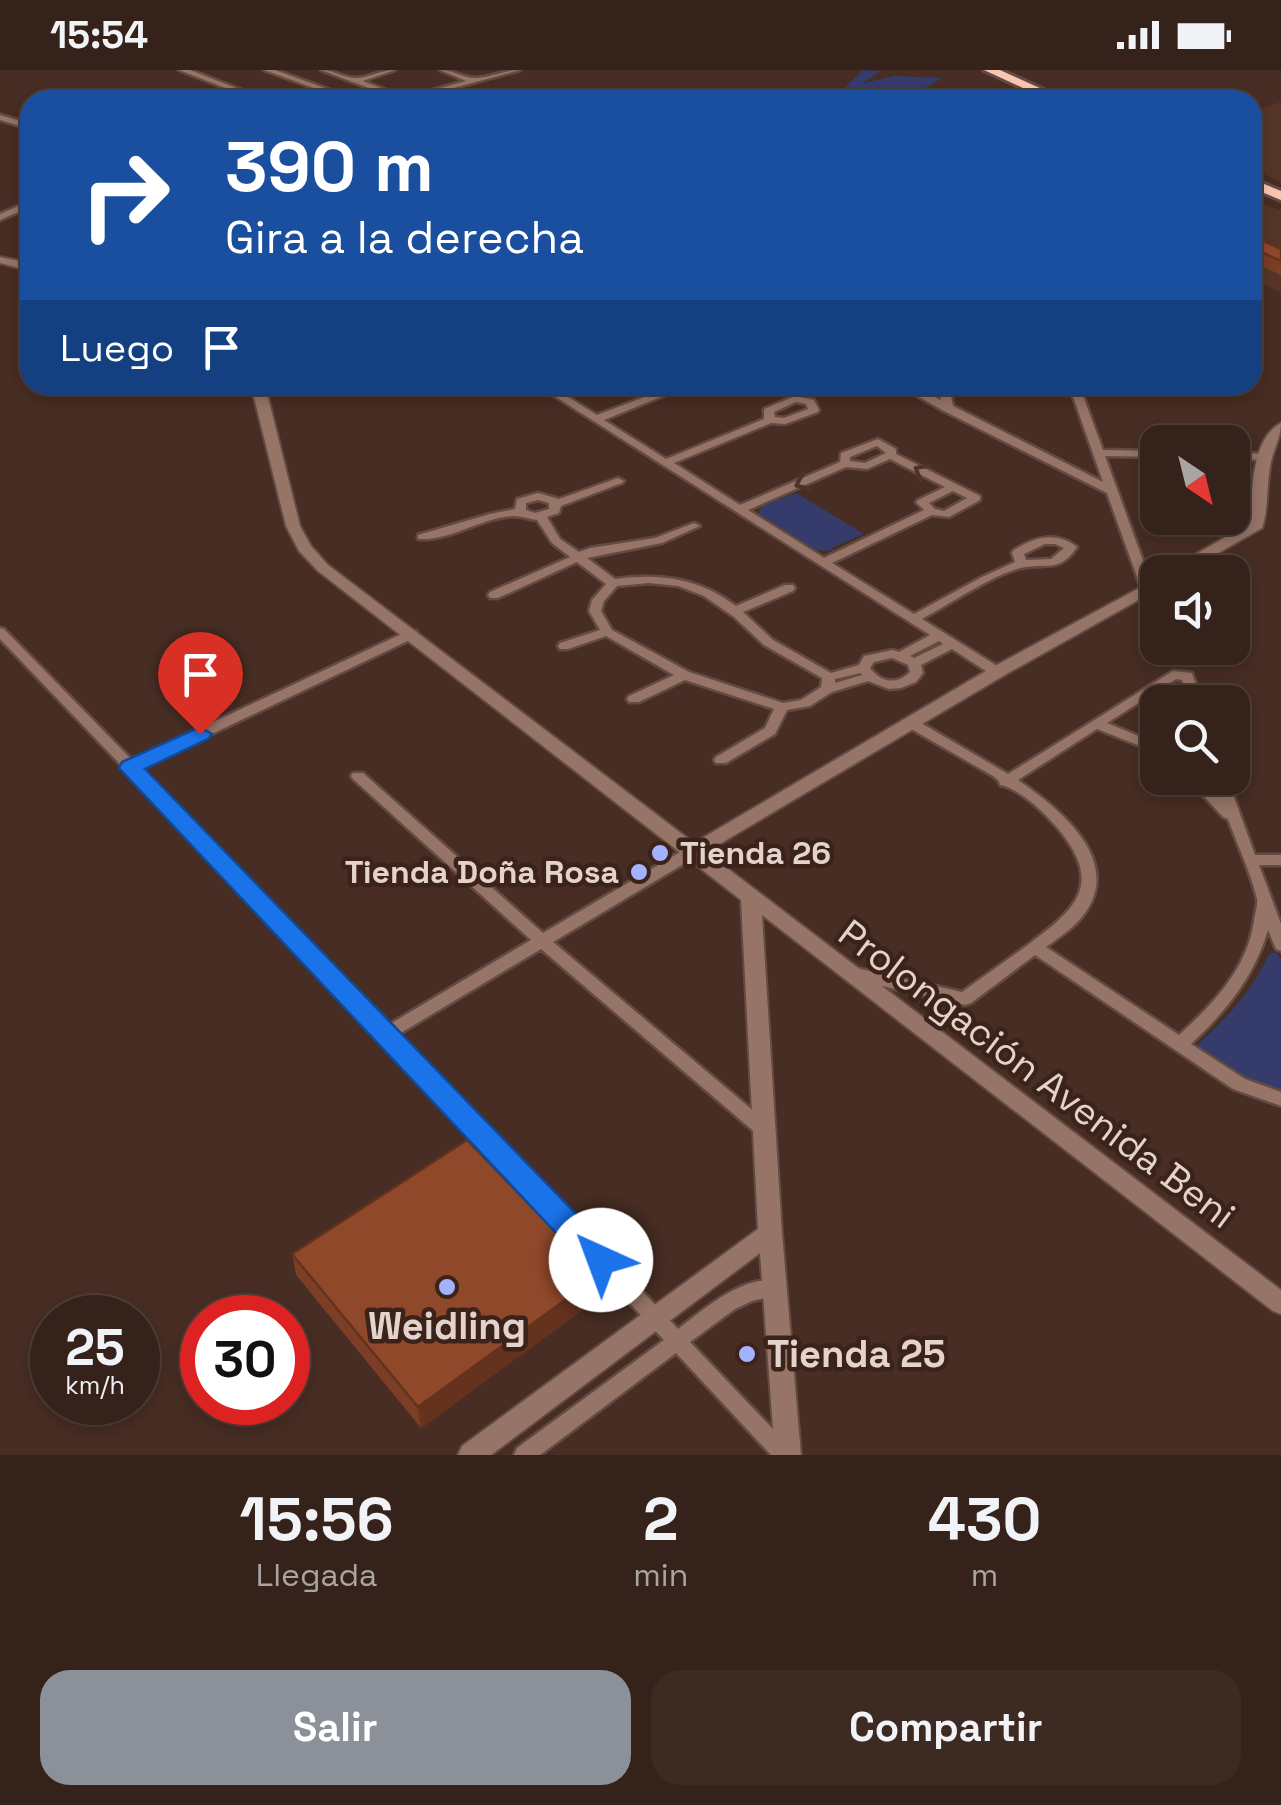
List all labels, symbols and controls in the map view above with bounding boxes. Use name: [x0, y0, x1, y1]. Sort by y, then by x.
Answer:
text: 15:54: [50, 11, 148, 59]
text: 390 m: [225, 122, 434, 211]
icon: right: [60, 130, 190, 260]
text: Gira a la derecha: [225, 209, 584, 266]
icon: arrive: [194, 320, 249, 375]
text: Luego: [60, 324, 174, 372]
north arrow: [1140, 425, 1250, 535]
map controls: [1140, 425, 1250, 795]
one-way arrow: [913, 463, 931, 483]
one-way arrow: [794, 471, 812, 491]
button: sound: [1140, 555, 1250, 665]
pin: [158, 632, 243, 735]
icon: arrive: [173, 647, 228, 702]
button: search: [1140, 685, 1250, 795]
place label: Tienda 26: [680, 833, 831, 873]
marker: Tienda 26: [649, 842, 671, 864]
place label: Tienda Doña Rosa: [345, 852, 619, 892]
marker: Tienda Doña Rosa: [628, 861, 650, 883]
street label: Prolongación Avenida Beni: [829, 909, 1245, 1239]
position arrow: [549, 1208, 653, 1312]
marker: Weidling: [436, 1276, 458, 1298]
speed limit sign: 30: [180, 1295, 310, 1425]
place label: Weidling: [368, 1302, 526, 1350]
text: 25: [65, 1316, 125, 1380]
place label: Tienda 25: [767, 1330, 946, 1378]
marker: Tienda 25: [736, 1343, 758, 1365]
text: km/h: [65, 1369, 125, 1401]
text: 15:56: [240, 1481, 394, 1558]
text: 2: [643, 1481, 679, 1558]
text: 430: [928, 1481, 1041, 1558]
text: Llegada: [256, 1555, 378, 1595]
text: min: [633, 1555, 688, 1595]
text: m: [971, 1555, 998, 1595]
button: Salir: [40, 1670, 631, 1785]
button: Compartir: [651, 1670, 1241, 1785]

